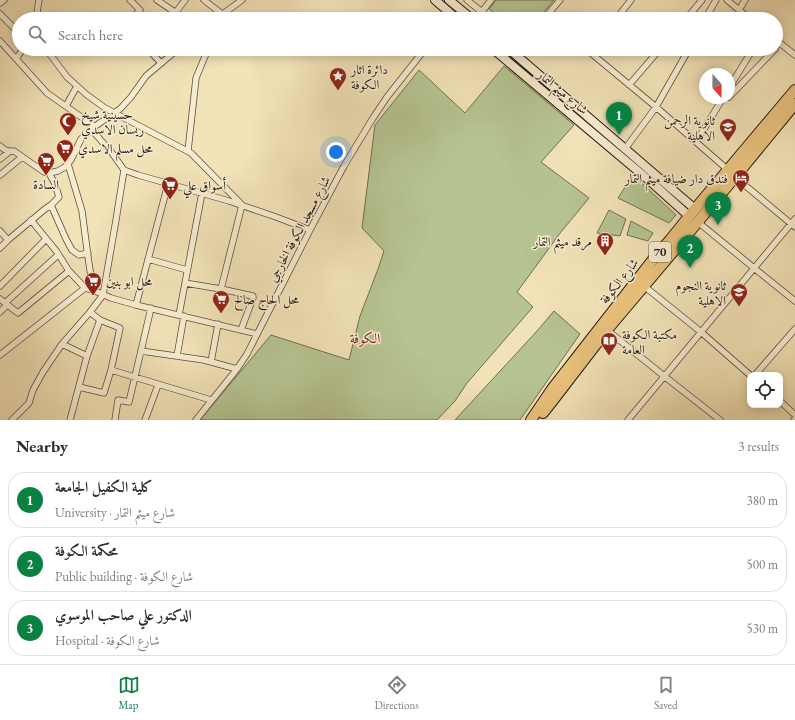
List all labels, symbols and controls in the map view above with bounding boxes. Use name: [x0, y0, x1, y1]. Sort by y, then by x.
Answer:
search box: [12, 12, 783, 56]
icon: search: [26, 23, 48, 45]
text: Search here: [58, 25, 123, 44]
place label: دائرة اثار الكوفة: [349, 61, 388, 93]
street label: شارع ميثم التمار: [529, 65, 592, 122]
place icon: دائرة اثار الكوفة: [328, 66, 348, 91]
north arrow: [699, 68, 735, 104]
pin: 1: [606, 102, 632, 135]
place label: حسينية شيخ ريسان الاسدي: [81, 106, 144, 140]
mosque icon: حسينية شيخ ريسان الاسدي: [58, 111, 78, 136]
place label: ثانوية الرحمن الاهلية: [664, 112, 716, 144]
school or university icon: ثانوية الرحمن الاهلية: [718, 117, 738, 142]
supermarket icon: محل مسلم الاسدي: [55, 138, 75, 163]
place label: محل مسلم الاسدي: [78, 140, 153, 162]
your location: [326, 142, 346, 162]
supermarket icon: السادة: [36, 151, 56, 176]
hotel icon: فندق دار ضيافة ميثم التمار: [731, 168, 751, 193]
place label: فندق دار ضيافة ميثم التمار: [623, 170, 728, 192]
street label: شارع مسجد الكوفة الخارجي: [264, 173, 337, 286]
supermarket icon: أسواق علي: [160, 175, 180, 200]
place label: السادة: [33, 176, 59, 193]
place label: أسواق علي: [183, 177, 226, 199]
pin: 3: [705, 192, 731, 225]
building icon: مرقد ميثم التمار: [595, 231, 615, 256]
place label: مرقد ميثم التمار: [531, 233, 592, 255]
pin: 2: [677, 235, 703, 268]
road number: 70: [649, 242, 671, 262]
street label: شارع الكوفة: [596, 255, 645, 309]
supermarket icon: محل ابو بنين: [83, 271, 103, 296]
place label: محل ابو بنين: [106, 273, 153, 291]
place label: ثانوية النجوم الاهلية: [675, 277, 727, 309]
school or university icon: ثانوية النجوم الاهلية: [729, 282, 749, 307]
supermarket icon: محل الحاج صالح: [211, 289, 231, 314]
place label: محل الحاج صالح: [234, 291, 299, 311]
place label: مكتبة الكوفة العامة: [622, 326, 677, 358]
district label: الكوفة: [350, 329, 380, 347]
library icon: مكتبة الكوفة العامة: [599, 331, 619, 356]
map controls: [747, 372, 783, 408]
button: locate: [747, 372, 783, 408]
text: Nearby: [16, 435, 68, 457]
text: 3 results: [738, 438, 779, 455]
text: كلية الكفيل الجامعة: [55, 477, 153, 496]
text: 1: [27, 492, 33, 509]
text: 380 m: [747, 492, 778, 509]
text: University · شارع ميثم التمار: [55, 504, 175, 521]
text: محكمة الكوفة: [55, 541, 118, 560]
text: 2: [27, 556, 33, 573]
text: 500 m: [747, 556, 778, 573]
text: Public building · شارع الكوفة: [55, 568, 193, 585]
text: الدكتور علي صاحب الموسوي: [55, 605, 192, 624]
text: 3: [27, 620, 33, 637]
text: 530 m: [747, 620, 778, 637]
text: Hospital · شارع الكوفة: [55, 632, 160, 649]
tab: Map: [118, 674, 140, 712]
tab: Directions: [375, 674, 419, 712]
tab: Saved: [654, 674, 677, 712]

